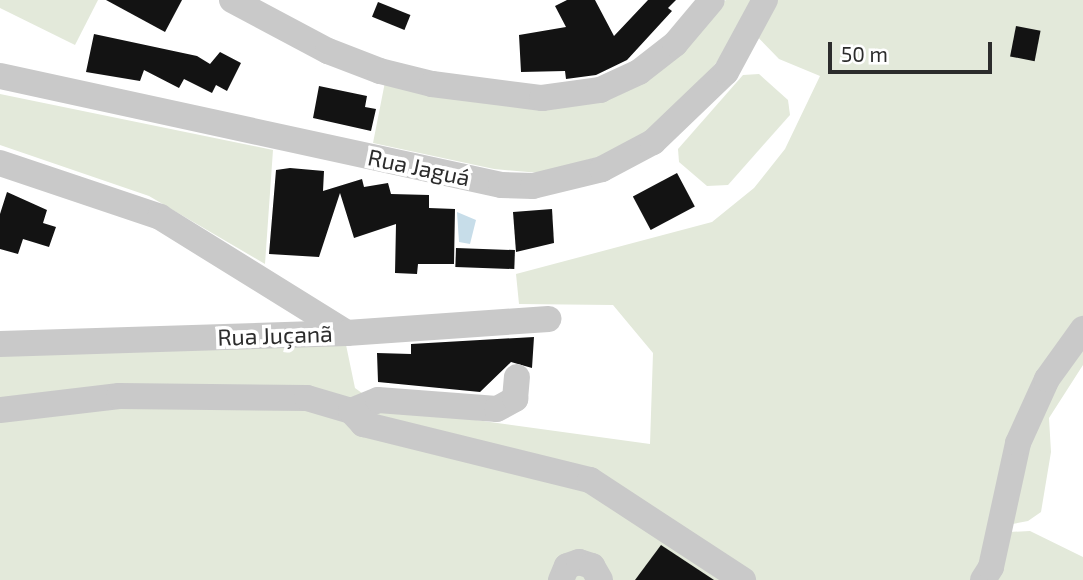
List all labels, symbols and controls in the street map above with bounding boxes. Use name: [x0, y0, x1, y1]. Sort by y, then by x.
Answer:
scale bar: [831, 28, 996, 72]
text: 50 m: [841, 41, 888, 66]
street label: Rua Jaguá: [365, 143, 473, 191]
street label: Rua Juçanã: [217, 319, 333, 351]

